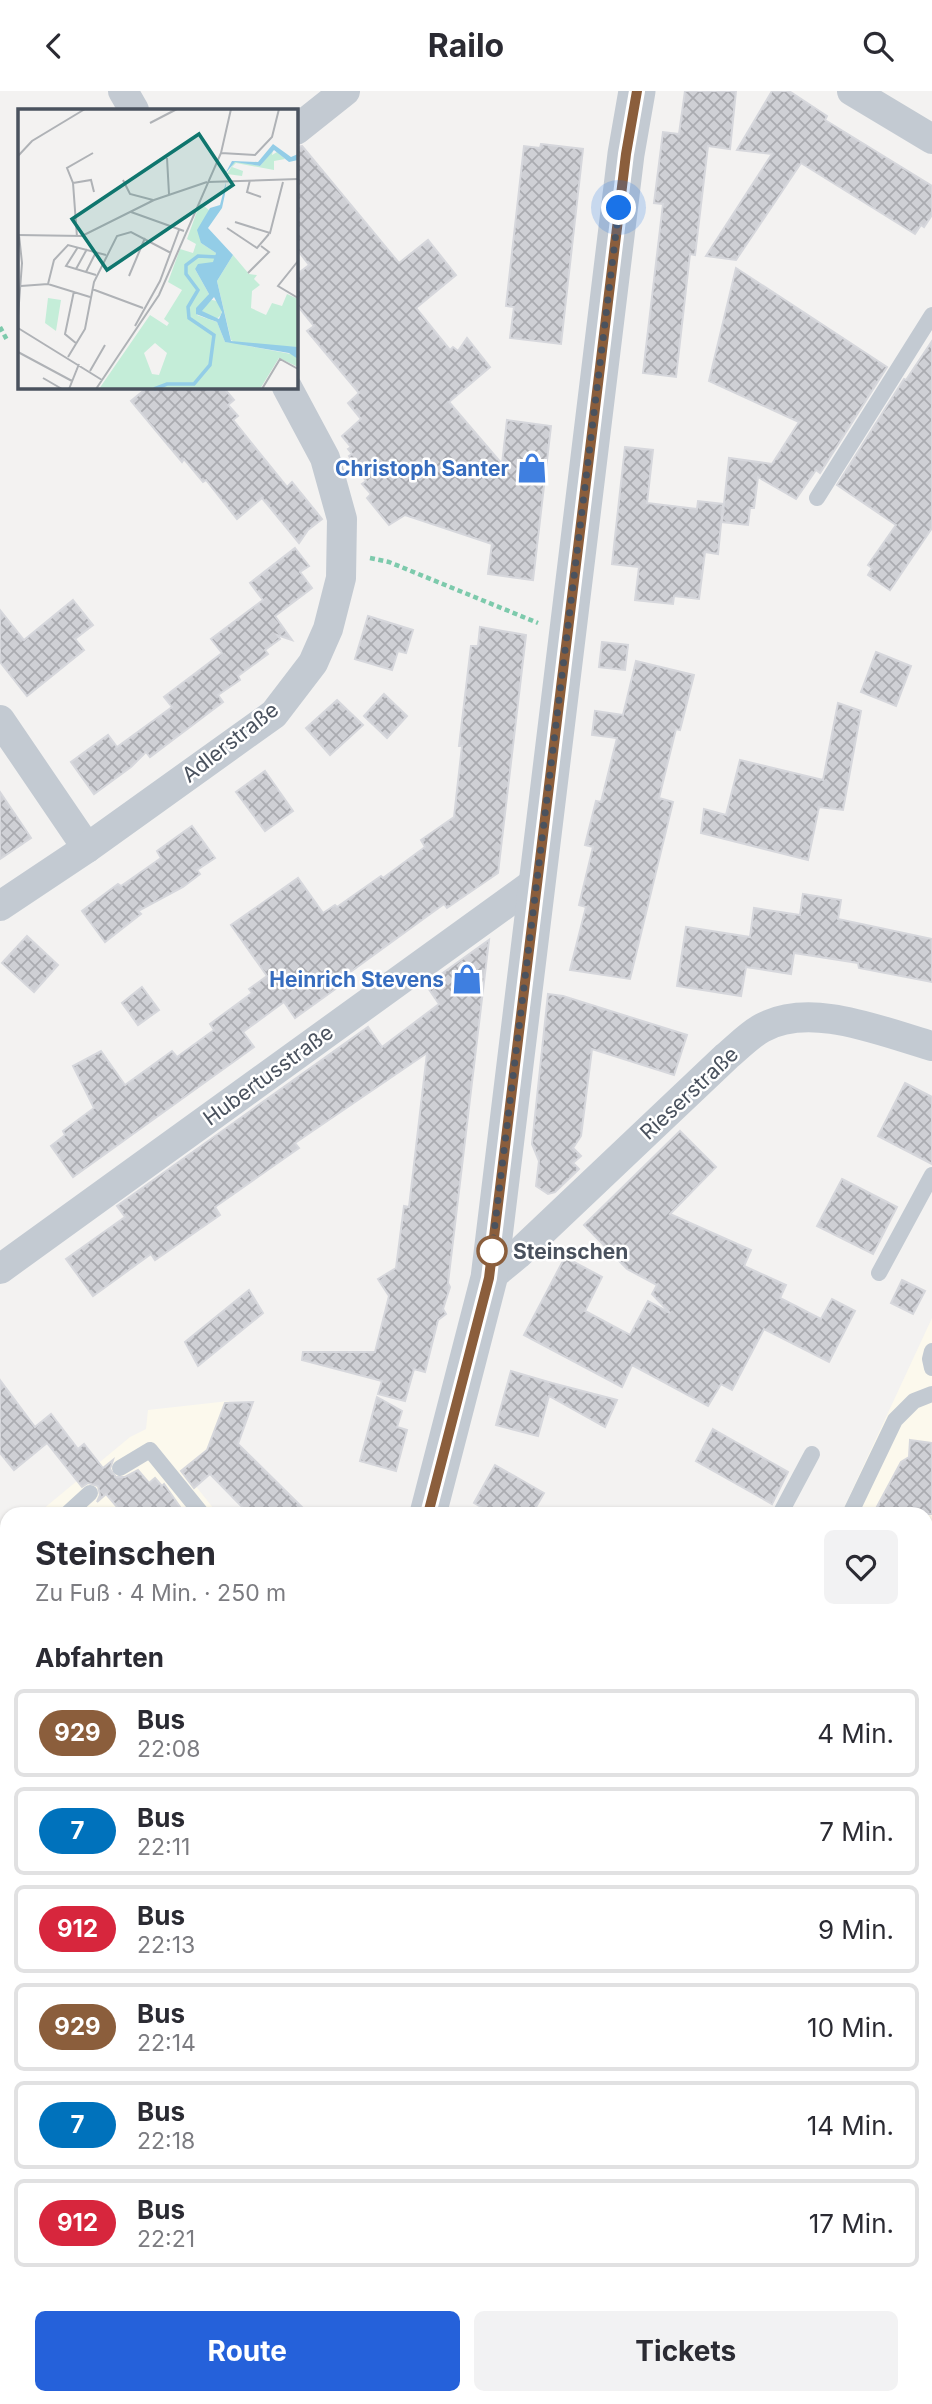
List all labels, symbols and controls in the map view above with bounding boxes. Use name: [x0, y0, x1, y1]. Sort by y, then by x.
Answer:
text: Railo: [428, 26, 504, 65]
icon: back: [35, 27, 73, 65]
icon: search: [859, 27, 897, 65]
inset map: [18, 109, 298, 389]
your location: [601, 190, 636, 225]
shop icon: Christoph Santer: [515, 451, 549, 485]
place label: Christoph Santer: [335, 456, 509, 481]
street label: Adlerstraße: [177, 697, 283, 787]
shop icon: Heinrich Stevens: [450, 962, 484, 996]
place label: Heinrich Stevens: [269, 967, 444, 992]
street label: Hubertusstraße: [198, 1019, 338, 1131]
street label: Rieserstraße: [635, 1041, 743, 1145]
marker: Steinschen: [477, 1236, 507, 1266]
place label: Steinschen: [513, 1239, 628, 1264]
button: heart: [824, 1530, 898, 1604]
text: Steinschen: [35, 1533, 216, 1573]
text: Zu Fuß · 4 Min. · 250 m: [35, 1579, 286, 1607]
text: Abfahrten: [35, 1642, 164, 1673]
text: Bus: [137, 1704, 185, 1735]
text: 929: [54, 1718, 101, 1747]
text: 4 Min.: [817, 1718, 894, 1749]
text: 22:08: [137, 1735, 200, 1763]
text: Bus: [137, 1802, 185, 1833]
text: 7: [71, 1816, 84, 1845]
text: 7 Min.: [819, 1816, 894, 1847]
text: 22:11: [137, 1833, 190, 1861]
text: Bus: [137, 1900, 185, 1931]
text: 912: [57, 1914, 98, 1943]
text: 9 Min.: [818, 1914, 894, 1945]
text: 22:13: [137, 1931, 195, 1959]
text: Bus: [137, 1998, 185, 2029]
text: 929: [54, 2012, 101, 2041]
text: 10 Min.: [807, 2012, 894, 2043]
text: 22:14: [137, 2029, 196, 2057]
text: Bus: [137, 2096, 185, 2127]
text: 7: [71, 2110, 84, 2139]
text: 14 Min.: [807, 2110, 894, 2141]
text: 22:18: [137, 2127, 195, 2155]
text: Bus: [137, 2194, 185, 2225]
text: 912: [57, 2208, 98, 2237]
text: 17 Min.: [809, 2208, 894, 2239]
text: 22:21: [137, 2225, 195, 2253]
button: Route: [35, 2311, 460, 2391]
button: Tickets: [474, 2311, 898, 2391]

